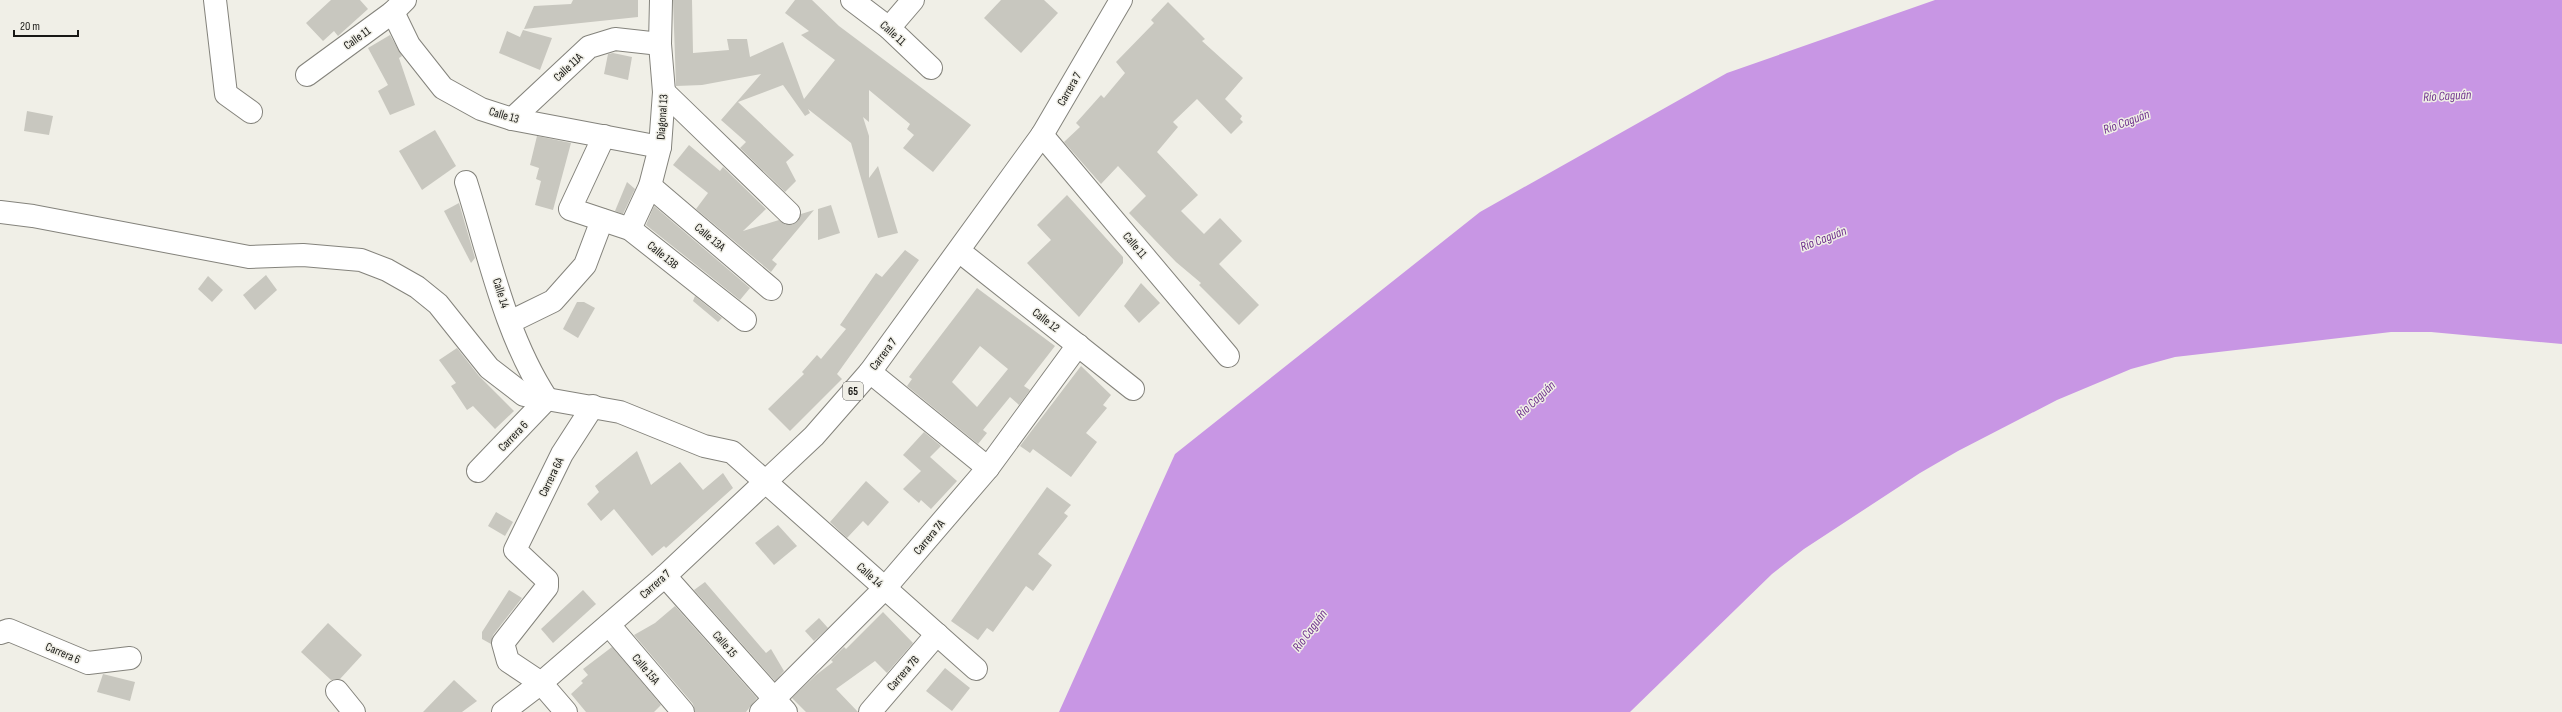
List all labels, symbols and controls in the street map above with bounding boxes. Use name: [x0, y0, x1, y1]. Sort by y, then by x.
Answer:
scale bar: [14, 12, 78, 38]
street label: Calle 11: [877, 18, 909, 49]
text: 20 m: [20, 19, 40, 34]
street label: Calle 11: [341, 23, 374, 53]
street label: Calle 11A: [550, 49, 587, 85]
street label: Carrera 7: [1054, 70, 1085, 109]
water label: Río Caguán: [2423, 87, 2472, 105]
street label: Diagonal 13: [653, 94, 672, 140]
street label: Calle 13: [487, 104, 521, 127]
water label: Río Caguán: [2101, 106, 2152, 138]
street label: Calle 13A: [691, 220, 729, 255]
water label: Río Caguán: [1798, 223, 1849, 255]
street label: Calle 11: [1119, 229, 1150, 262]
street label: Calle 13B: [644, 238, 681, 273]
street label: Calle 14: [489, 276, 512, 310]
street label: Calle 12: [1029, 305, 1062, 336]
street label: Carrera 7: [866, 335, 900, 373]
water label: Río Caguán: [1513, 377, 1559, 422]
road number: 65: [843, 382, 863, 400]
street label: Carrera 6: [495, 418, 532, 455]
street label: Carrera 6A: [536, 454, 568, 499]
street label: Carrera 7A: [910, 516, 949, 558]
street label: Calle 14: [853, 560, 886, 591]
street label: Carrera 7: [637, 567, 674, 602]
water label: Río Caguán: [1289, 606, 1331, 655]
street label: Calle 15: [709, 628, 740, 661]
street label: Carrera 6: [43, 639, 83, 668]
street label: Calle 15A: [628, 651, 663, 688]
street label: Carrera 7B: [884, 653, 923, 694]

